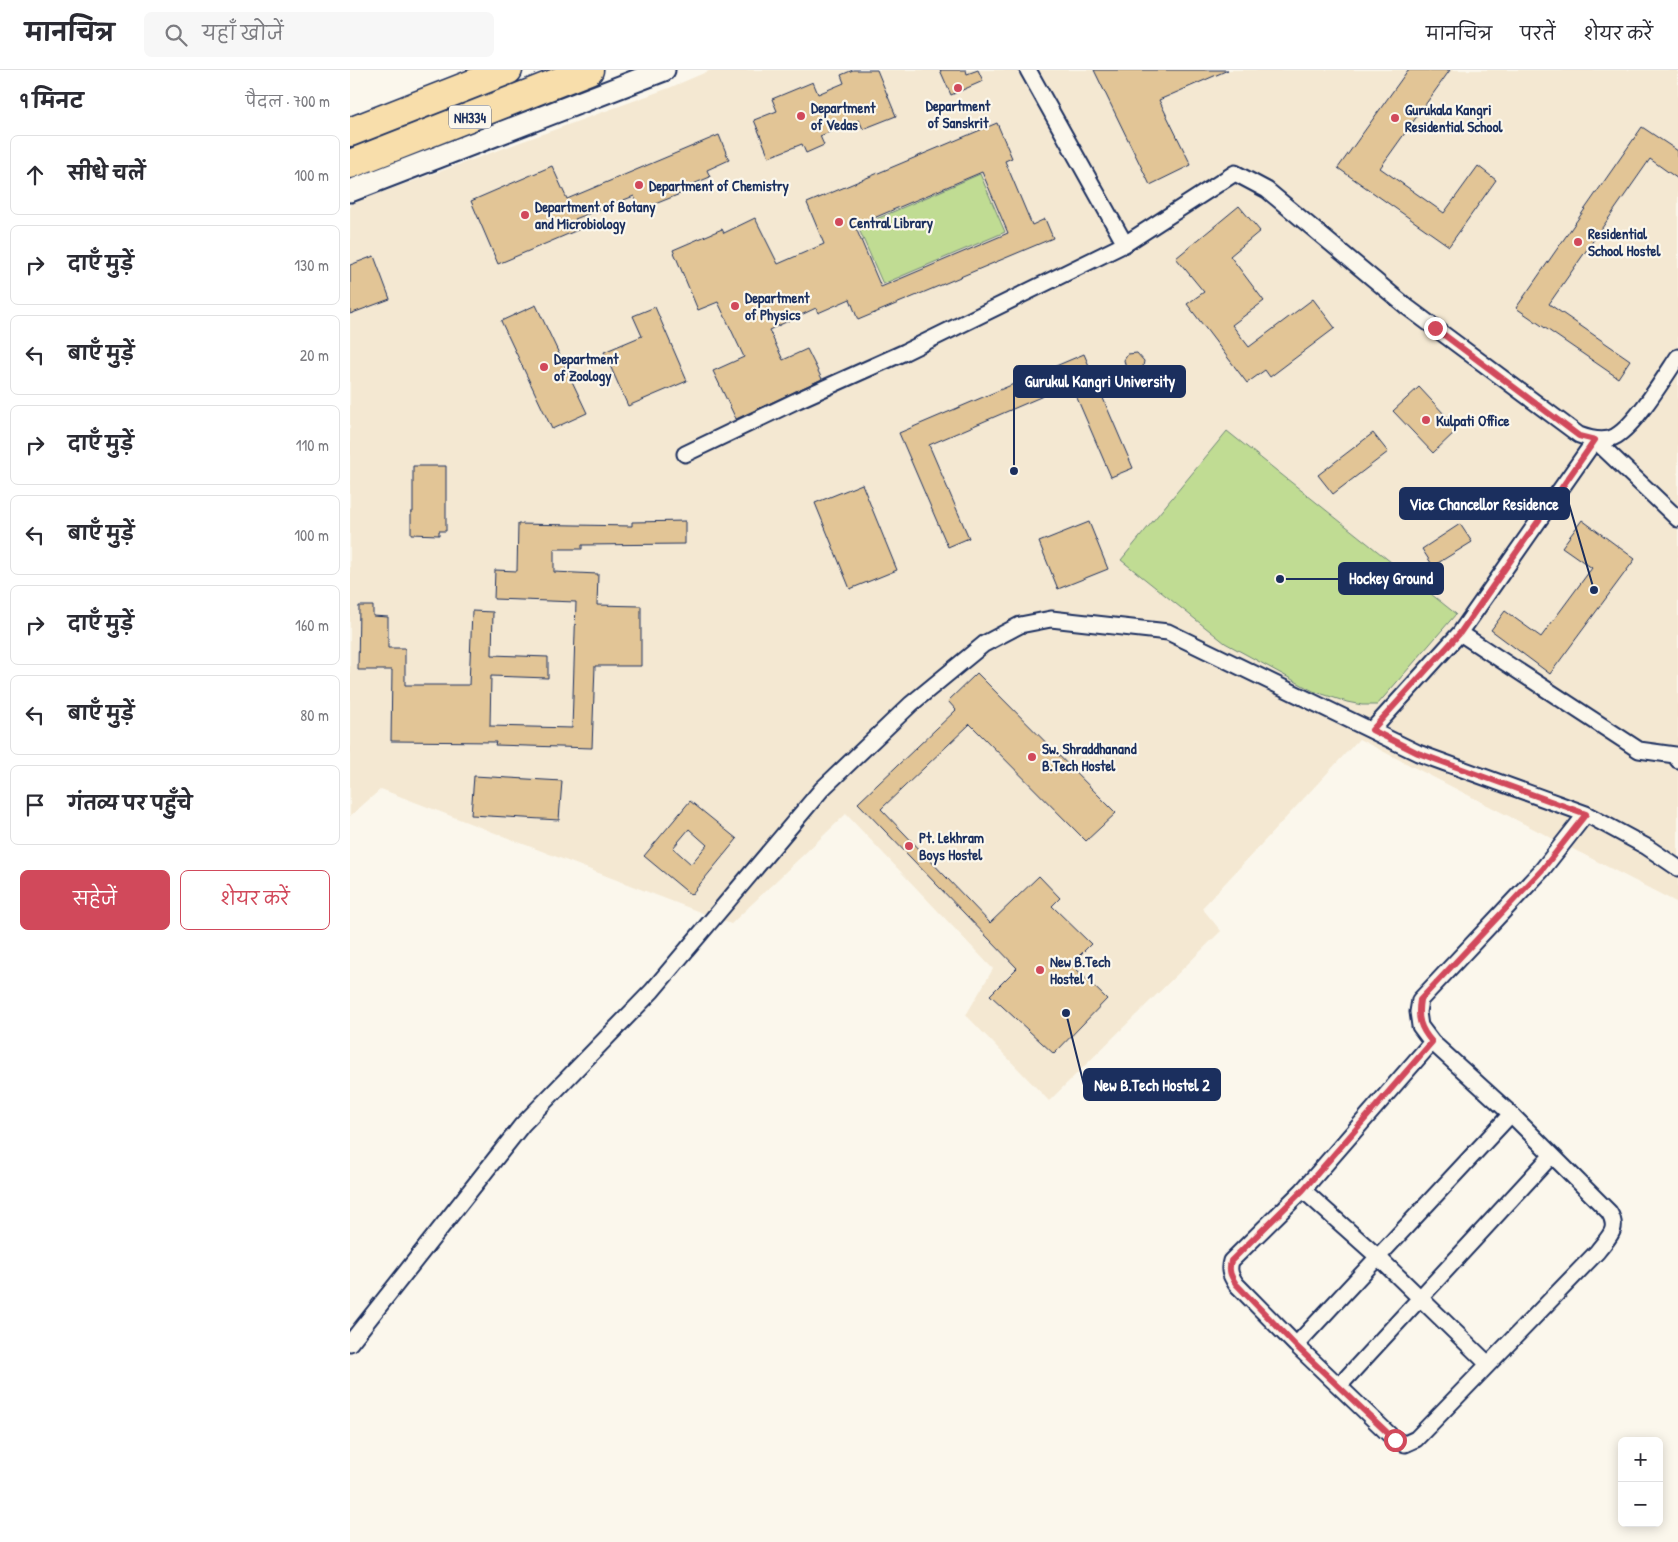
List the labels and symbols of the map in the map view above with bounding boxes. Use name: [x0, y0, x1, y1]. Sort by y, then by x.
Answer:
marker: Department of Sanskrit: [952, 82, 964, 94]
place label: Department of Sanskrit: [926, 95, 991, 133]
place label: Department of Vedas: [811, 97, 876, 135]
place label: Gurukala Kangri Residential School: [1405, 99, 1503, 137]
road number: NH334: [449, 106, 491, 128]
marker: Department of Vedas: [795, 110, 807, 122]
marker: Gurukala Kangri Residential School: [1389, 112, 1401, 124]
place label: Department of Chemistry: [649, 175, 790, 197]
marker: Department of Chemistry: [633, 179, 645, 191]
place label: Department of Botany and Microbiology: [535, 196, 656, 235]
marker: Department of Botany and Microbiology: [519, 209, 531, 221]
place label: Central Library: [849, 212, 934, 234]
marker: Central Library: [833, 216, 845, 228]
place label: Residential School Hostel: [1588, 223, 1662, 261]
marker: Residential School Hostel: [1572, 236, 1584, 248]
place label: Department of Physics: [745, 287, 810, 326]
marker: Department of Physics: [729, 300, 741, 312]
route end: [1424, 317, 1447, 340]
place label: Department of Zoology: [554, 348, 619, 387]
marker: Department of Zoology: [538, 361, 550, 373]
callout: Gurukul Kangri University: [1014, 366, 1185, 397]
text: Gurukul Kangri University: [1025, 370, 1176, 393]
place label: Kulpati Office: [1436, 410, 1510, 432]
marker: Kulpati Office: [1420, 414, 1432, 426]
callout: Vice Chancellor Residence: [1400, 488, 1569, 519]
text: Vice Chancellor Residence: [1409, 493, 1559, 515]
callout: Hockey Ground: [1339, 563, 1443, 594]
text: Hockey Ground: [1349, 567, 1434, 590]
place label: Sw. Shraddhanand B.Tech Hostel: [1042, 738, 1137, 776]
marker: Sw. Shraddhanand B.Tech Hostel: [1026, 751, 1038, 763]
place label: Pt. Lekhram Boys Hostel: [919, 827, 984, 866]
marker: Pt. Lekhram Boys Hostel: [903, 840, 915, 852]
place label: New B.Tech Hostel 1: [1050, 951, 1111, 989]
marker: New B.Tech Hostel 1: [1034, 964, 1046, 976]
callout: New B.Tech Hostel 2: [1084, 1069, 1220, 1100]
text: New B.Tech Hostel 2: [1094, 1074, 1210, 1096]
route start: [1384, 1429, 1407, 1452]

